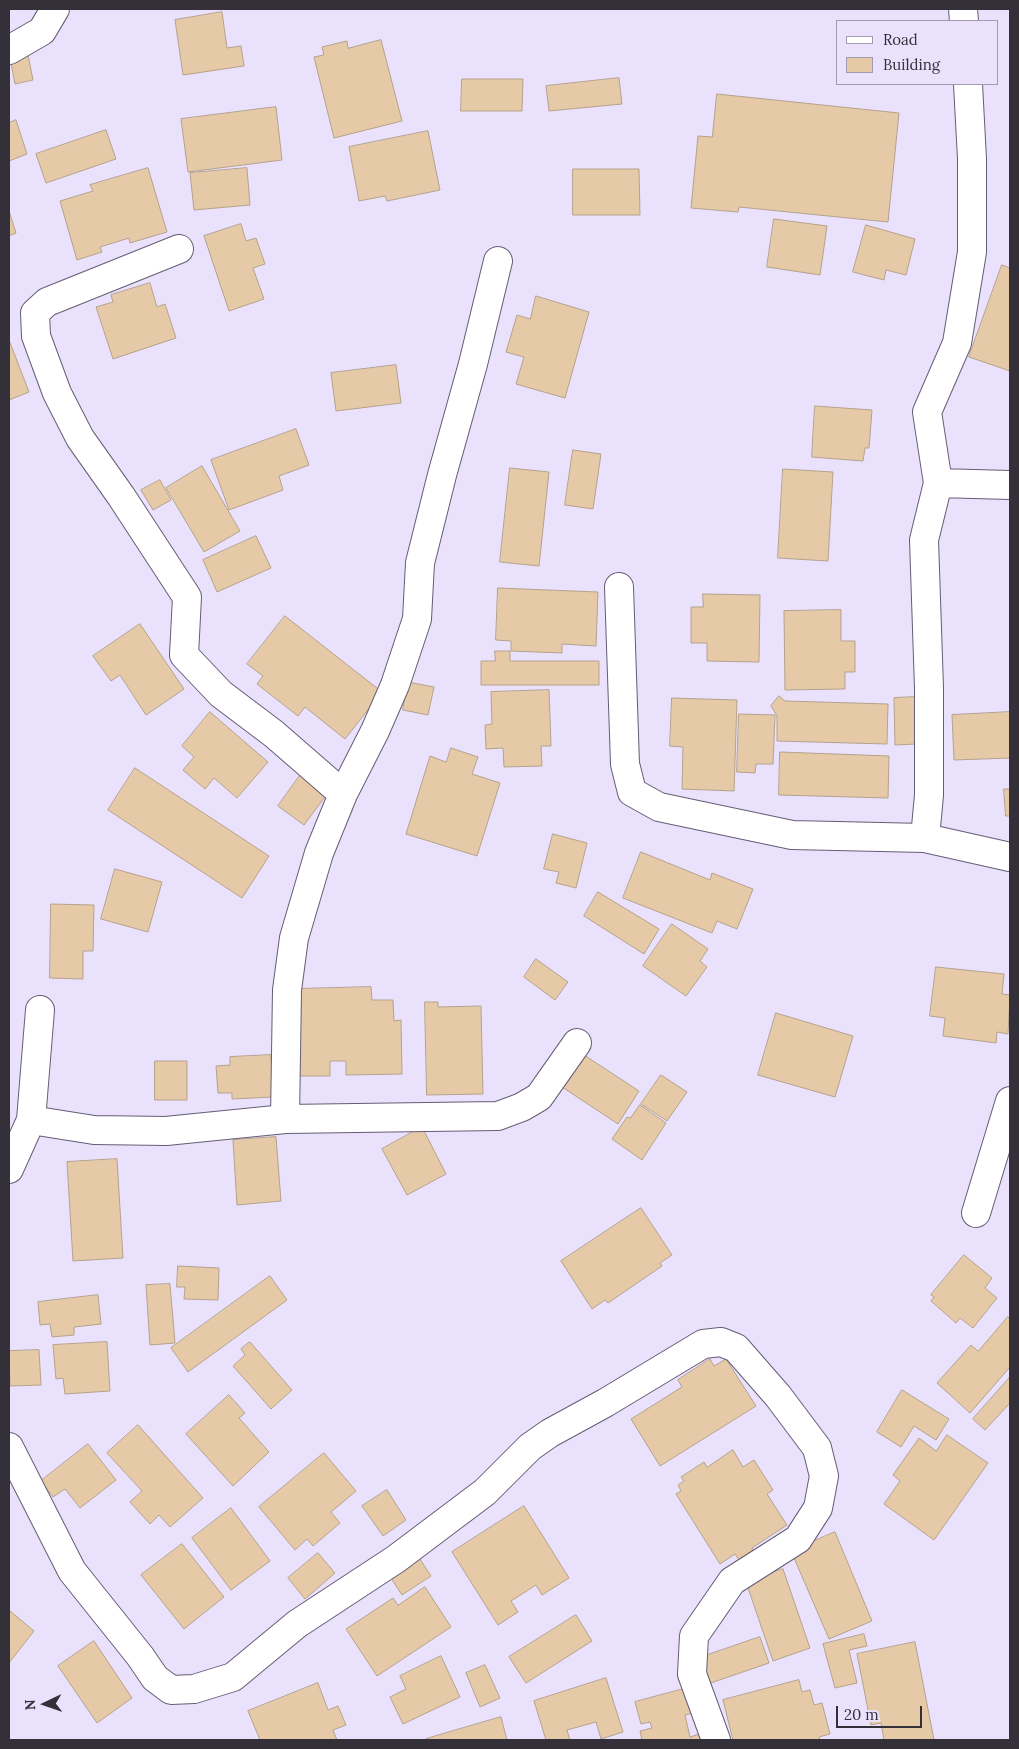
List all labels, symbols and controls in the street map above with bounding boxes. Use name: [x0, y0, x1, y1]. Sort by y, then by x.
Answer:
legend: [836, 20, 999, 85]
text: Road: [883, 30, 918, 49]
text: Building: [883, 55, 940, 74]
north arrow: [20, 1679, 70, 1729]
scale bar: [839, 1696, 925, 1728]
text: N: [21, 1699, 39, 1711]
text: 20 m: [844, 1705, 879, 1724]

